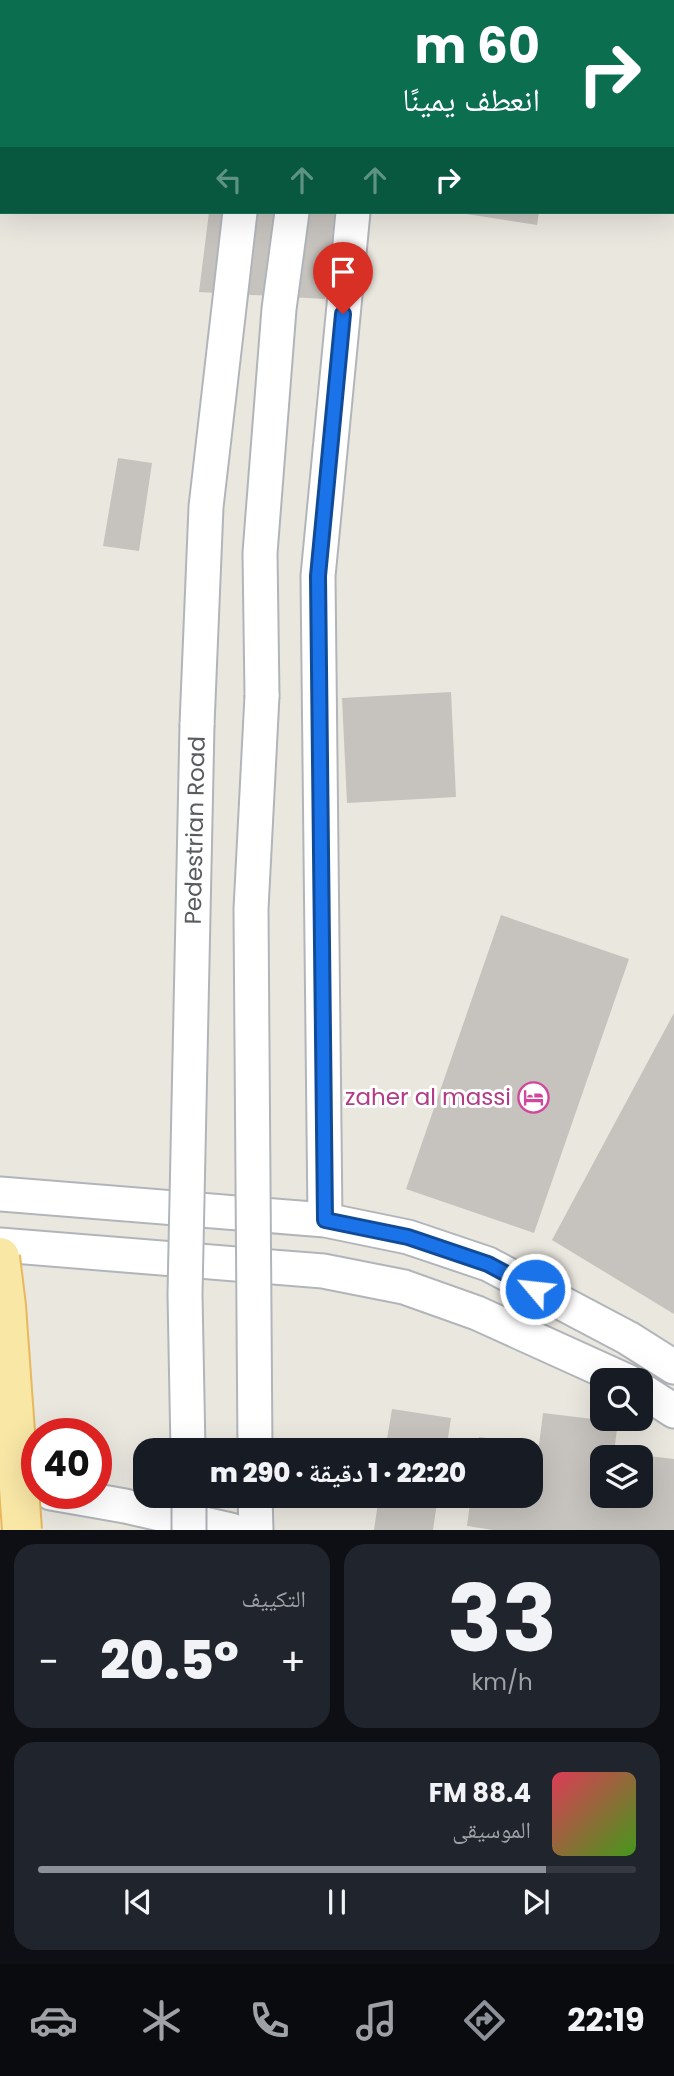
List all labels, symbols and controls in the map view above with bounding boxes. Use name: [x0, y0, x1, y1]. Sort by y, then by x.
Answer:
text: 60 m: [415, 12, 540, 80]
icon: right: [564, 28, 655, 119]
text: انعطف يمينًا: [402, 77, 540, 122]
icon: left: [210, 161, 248, 199]
icon: ahead: [283, 161, 321, 199]
icon: ahead: [356, 161, 394, 199]
icon: right: [429, 161, 467, 199]
pin: [313, 242, 373, 314]
icon: arrive: [324, 253, 362, 291]
street label: Pedestrian Road: [177, 736, 213, 925]
hotel icon: zaher al massi: [517, 1080, 551, 1114]
place label: zaher al massi: [345, 1081, 511, 1113]
position arrow: [498, 1252, 572, 1326]
map controls: [590, 1368, 653, 1508]
button: search: [590, 1368, 653, 1431]
speed limit sign: 40: [21, 1418, 112, 1509]
button: layers: [590, 1445, 653, 1508]
text: 22:20 · 1 دقيقة · 290 m: [210, 1455, 466, 1491]
text: 33: [447, 1555, 557, 1683]
text: التكييف: [241, 1583, 306, 1615]
text: 20.5°: [100, 1624, 239, 1697]
text: −: [38, 1635, 59, 1688]
text: +: [280, 1635, 306, 1688]
text: km/h: [471, 1666, 533, 1698]
text: 88.4 FM: [429, 1775, 531, 1811]
text: الموسيقى: [452, 1814, 531, 1846]
icon: previous: [119, 1883, 157, 1921]
icon: pause: [318, 1883, 356, 1921]
icon: next: [517, 1883, 555, 1921]
icon: car: [29, 1996, 78, 2045]
icon: climate: [137, 1996, 186, 2045]
icon: phone: [245, 1996, 294, 2045]
icon: music: [352, 1996, 401, 2045]
icon: directions: [460, 1996, 509, 2045]
text: 22:19: [567, 1997, 645, 2042]

